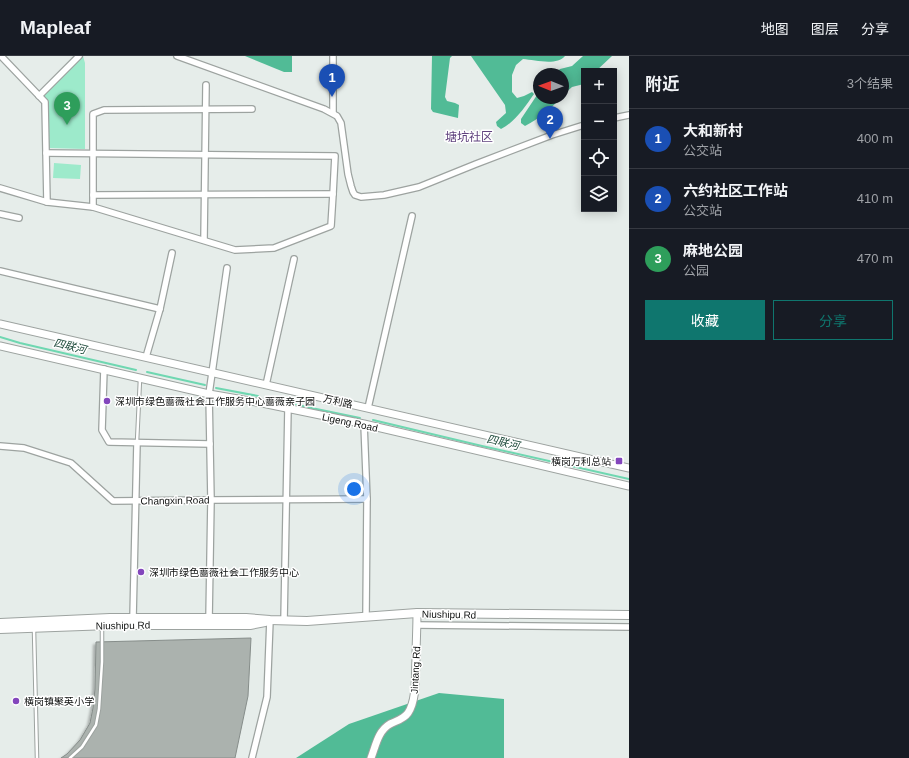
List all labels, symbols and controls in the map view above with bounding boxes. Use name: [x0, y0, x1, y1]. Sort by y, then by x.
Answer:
text: Mapleaf: [20, 17, 91, 38]
text: 地图: [761, 21, 789, 37]
text: 图层: [811, 21, 839, 37]
text: 分享: [861, 21, 889, 37]
pin: 1: [319, 64, 345, 97]
north arrow: [533, 68, 569, 104]
map controls: [581, 68, 617, 212]
button: +: [581, 68, 617, 104]
text: 附近: [645, 75, 679, 94]
text: 3个结果: [847, 76, 893, 91]
pin: 3: [54, 92, 80, 125]
button: −: [581, 104, 617, 140]
pin: 2: [537, 106, 563, 139]
text: 大和新村: [683, 122, 743, 139]
district label: 塘坑社区: [445, 130, 493, 144]
text: 1: [654, 131, 662, 146]
text: 400 m: [857, 131, 893, 146]
button: locate: [581, 140, 617, 176]
text: 公交站: [683, 143, 722, 158]
button: layers: [581, 176, 617, 212]
text: 六约社区工作站: [683, 182, 788, 199]
text: 2: [654, 191, 662, 206]
text: 410 m: [857, 191, 893, 206]
text: 公交站: [683, 203, 722, 218]
text: 麻地公园: [683, 242, 743, 259]
text: 3: [654, 251, 662, 266]
text: 470 m: [857, 251, 893, 266]
text: 公园: [683, 263, 709, 278]
button: 收藏: [645, 300, 765, 340]
button: 分享: [773, 300, 893, 340]
water label: 四联河: [53, 336, 89, 356]
street label: 万利路: [322, 393, 354, 410]
marker: 深圳市绿色蔷薇社会工作服务中心蔷薇亲子园: [102, 396, 112, 406]
place label: 深圳市绿色蔷薇社会工作服务中心蔷薇亲子园: [115, 396, 315, 407]
street label: Ligeng Road: [321, 411, 379, 434]
water label: 四联河: [486, 432, 522, 452]
place label: 横岗万利总站: [551, 456, 611, 467]
marker: 横岗万利总站: [614, 456, 624, 466]
your location: [344, 479, 364, 499]
street label: Changxin Road: [140, 494, 210, 507]
marker: 深圳市绿色蔷薇社会工作服务中心: [136, 567, 146, 577]
place label: 深圳市绿色蔷薇社会工作服务中心: [149, 567, 299, 578]
street label: Niushipu Rd: [422, 609, 476, 620]
street label: Niushipu Rd: [96, 620, 150, 631]
street label: Jintang Rd: [409, 646, 422, 694]
marker: 横岗镇聚英小学: [11, 696, 21, 706]
place label: 横岗镇聚英小学: [24, 696, 94, 707]

